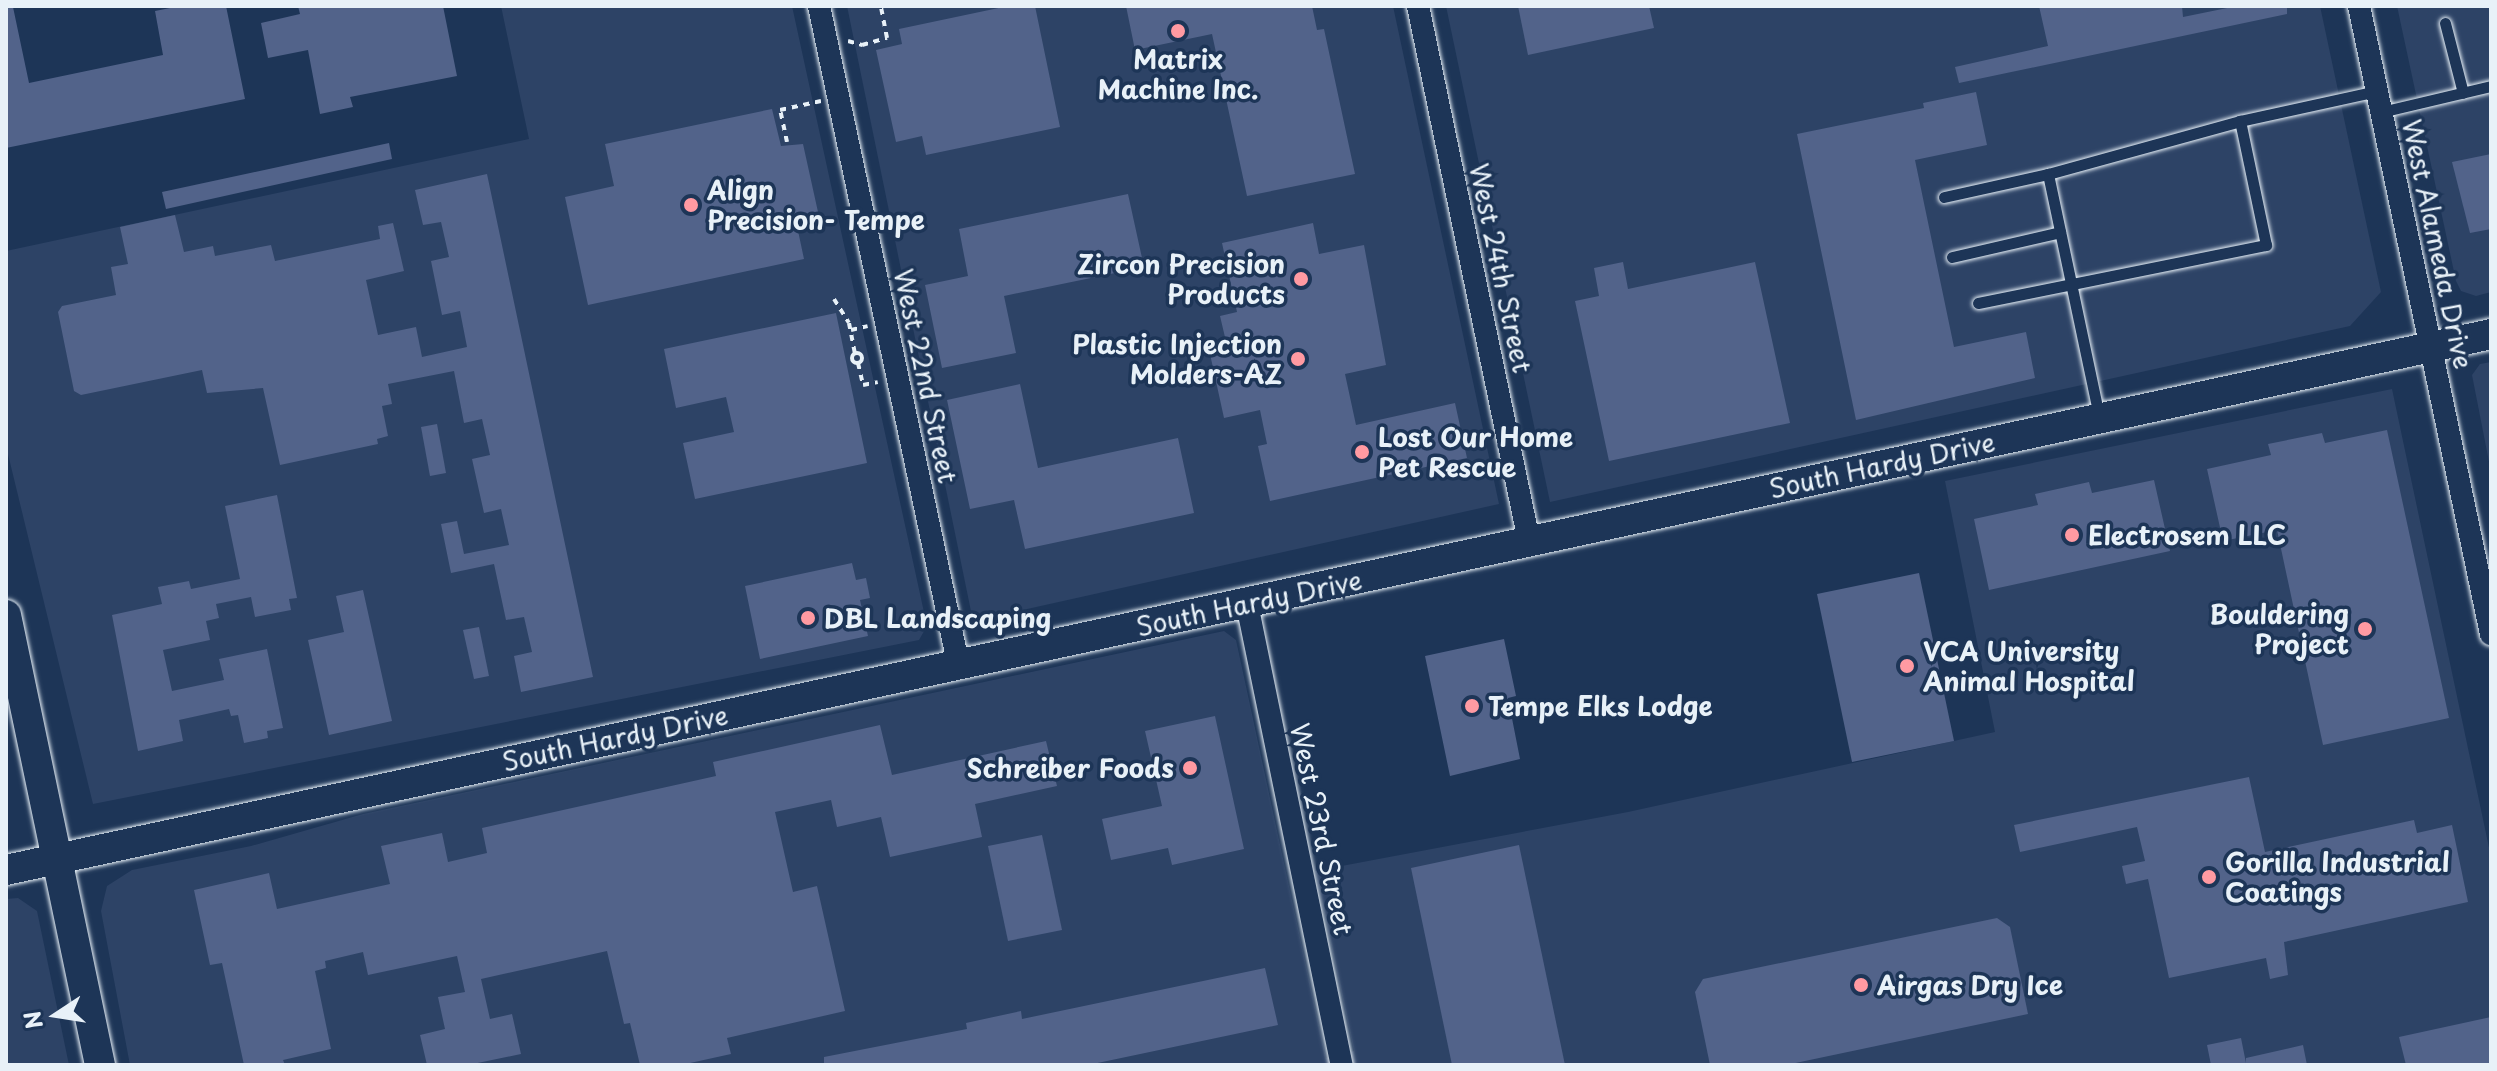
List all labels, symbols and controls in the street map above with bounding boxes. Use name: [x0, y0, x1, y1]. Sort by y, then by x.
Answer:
marker: Matrix Machine Inc.: [1169, 22, 1187, 40]
place label: Matrix Machine Inc.: [1096, 43, 1260, 104]
street label: West Alameda Drive: [2396, 116, 2480, 372]
street label: West 24th Street: [1463, 160, 1539, 376]
place label: Align Precision- Tempe: [707, 174, 925, 236]
marker: Align Precision- Tempe: [682, 196, 700, 214]
place label: Zircon Precision Products: [1076, 248, 1285, 310]
street label: West 22nd Street: [888, 265, 964, 487]
marker: Zircon Precision Products: [1292, 270, 1310, 288]
place label: Plastic Injection Molders-AZ: [1072, 328, 1282, 390]
marker: Plastic Injection Molders-AZ: [1289, 350, 1307, 368]
place label: Lost Our Home Pet Rescue: [1378, 421, 1574, 482]
street label: South Hardy Drive: [1765, 426, 1999, 504]
marker: Lost Our Home Pet Rescue: [1353, 443, 1371, 461]
place label: Electrosem LLC: [2088, 519, 2287, 551]
marker: Electrosem LLC: [2063, 526, 2081, 544]
street label: South Hardy Drive: [1132, 564, 1366, 642]
place label: Bouldering Project: [2210, 598, 2349, 660]
place label: DBL Landscaping: [824, 602, 1051, 634]
marker: DBL Landscaping: [799, 609, 817, 627]
marker: Bouldering Project: [2356, 620, 2374, 638]
place label: VCA University Animal Hospital: [1923, 635, 2136, 696]
marker: VCA University Animal Hospital: [1898, 657, 1916, 675]
place label: Tempe Elks Lodge: [1488, 690, 1714, 722]
marker: Tempe Elks Lodge: [1463, 697, 1481, 715]
street label: South Hardy Drive: [498, 699, 732, 777]
street label: West 23rd Street: [1284, 720, 1360, 938]
place label: Schreiber Foods: [967, 752, 1174, 784]
marker: Schreiber Foods: [1181, 759, 1199, 777]
place label: Gorilla Industrial Coatings: [2225, 846, 2452, 908]
marker: Gorilla Industrial Coatings: [2200, 868, 2218, 886]
place label: Airgas Dry Ice: [1877, 969, 2065, 1001]
north arrow: [16, 975, 96, 1055]
marker: Airgas Dry Ice: [1852, 976, 1870, 994]
text: N: [14, 1008, 50, 1032]

